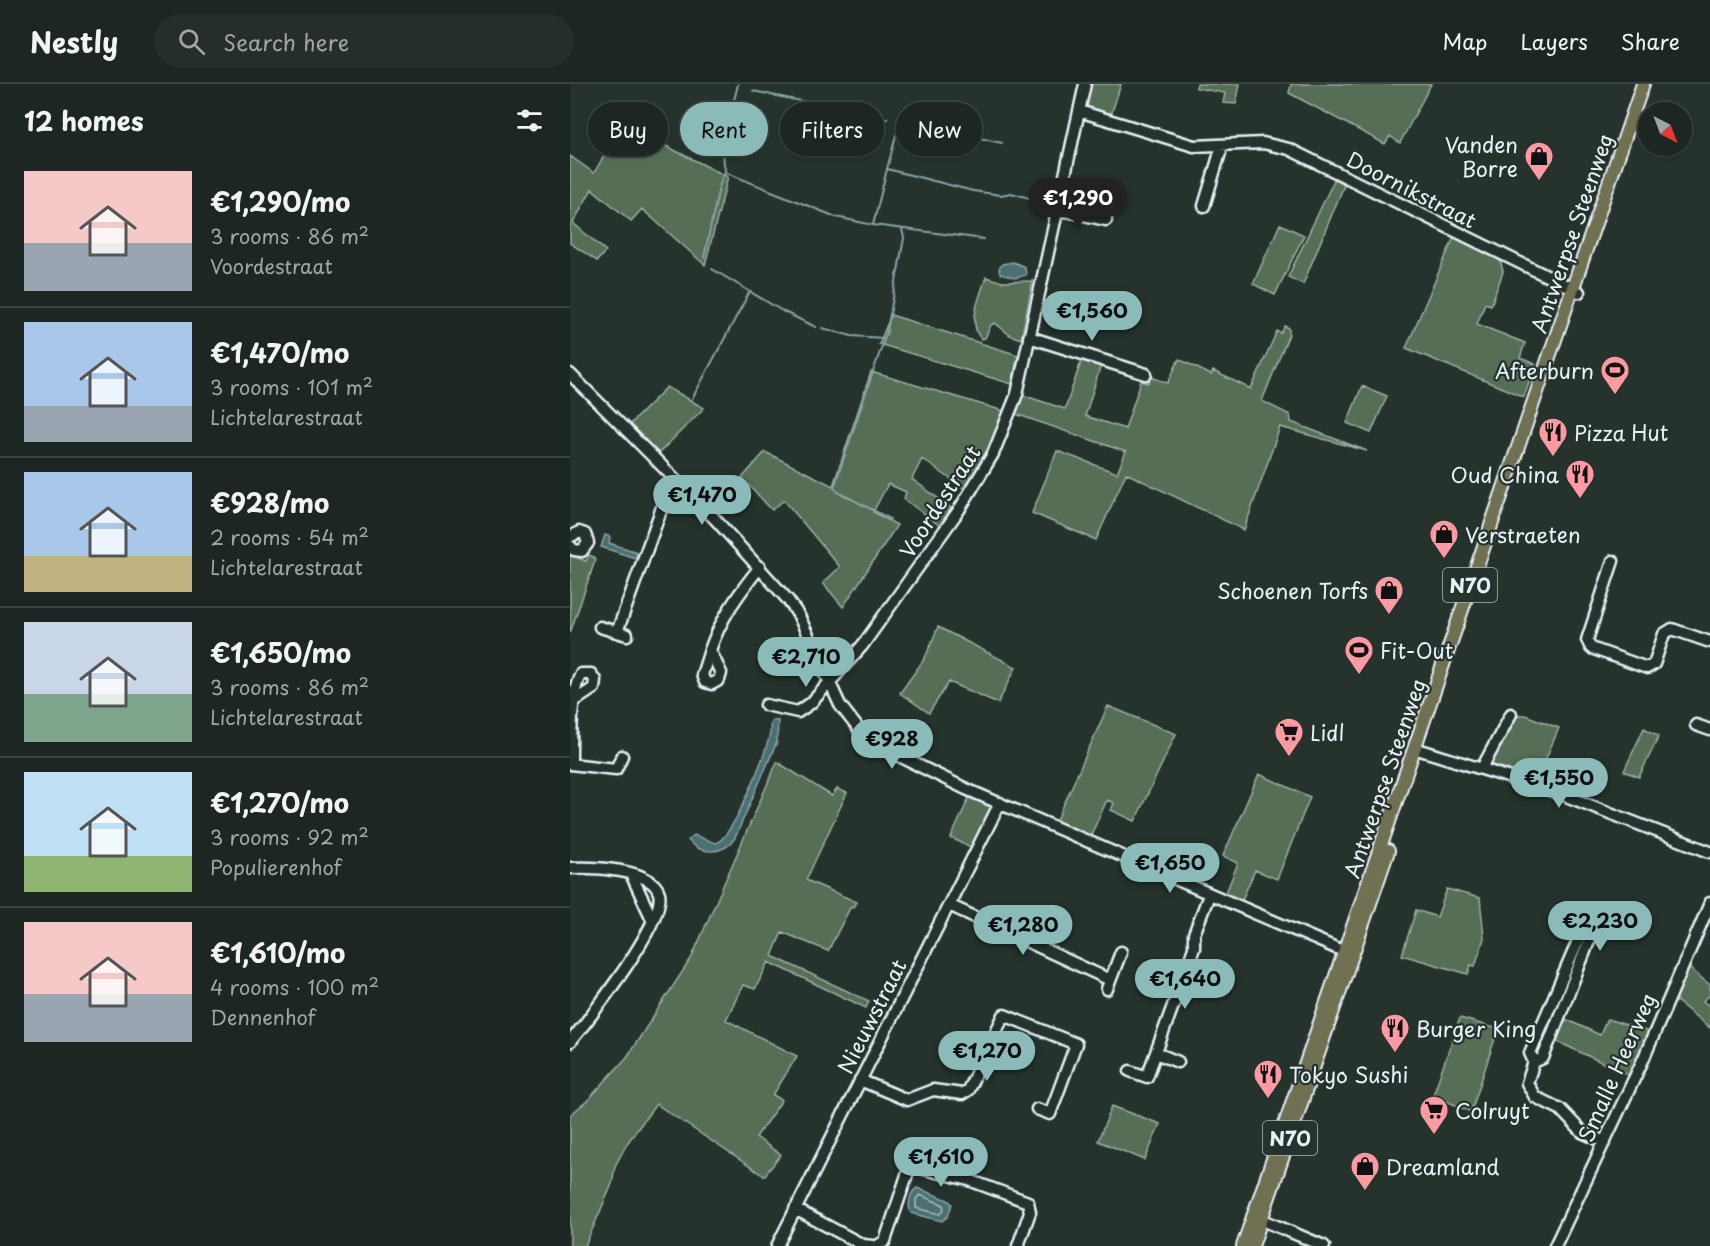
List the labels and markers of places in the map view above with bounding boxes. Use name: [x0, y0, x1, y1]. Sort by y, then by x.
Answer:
place label: Vanden Borre: [1445, 128, 1518, 184]
shop icon: Vanden Borre: [1523, 140, 1555, 182]
pin: €1,290: [1029, 178, 1127, 229]
pin: €1,560: [1043, 291, 1141, 342]
place label: Afterburn: [1495, 354, 1594, 386]
sports icon: Afterburn: [1599, 354, 1631, 396]
restaurant icon: Pizza Hut: [1537, 416, 1569, 458]
place label: Pizza Hut: [1574, 416, 1668, 448]
place label: Oud China: [1451, 458, 1560, 490]
restaurant icon: Oud China: [1564, 458, 1596, 500]
pin: €1,470: [653, 475, 751, 526]
shop icon: Verstraeten: [1428, 518, 1460, 560]
place label: Verstraeten: [1465, 518, 1581, 550]
place label: Schoenen Torfs: [1217, 574, 1368, 606]
shop icon: Schoenen Torfs: [1373, 574, 1405, 616]
sports icon: Fit-Out: [1343, 634, 1375, 676]
place label: Fit-Out: [1380, 634, 1453, 666]
pin: €2,710: [757, 637, 855, 688]
supermarket icon: Lidl: [1273, 716, 1305, 758]
place label: Lidl: [1310, 716, 1345, 748]
pin: €928: [856, 719, 928, 770]
pin: €1,550: [1510, 758, 1608, 809]
pin: €1,650: [1121, 843, 1219, 894]
pin: €2,230: [1551, 901, 1649, 952]
pin: €1,280: [974, 905, 1072, 956]
pin: €1,640: [1136, 959, 1234, 1010]
restaurant icon: Burger King: [1379, 1012, 1411, 1054]
place label: Burger King: [1416, 1012, 1536, 1044]
pin: €1,270: [938, 1031, 1036, 1082]
restaurant icon: Tokyo Sushi: [1252, 1058, 1284, 1100]
place label: Tokyo Sushi: [1289, 1058, 1408, 1090]
supermarket icon: Colruyt: [1418, 1094, 1450, 1136]
place label: Colruyt: [1455, 1094, 1530, 1126]
pin: €1,610: [892, 1137, 990, 1188]
shop icon: Dreamland: [1349, 1150, 1381, 1192]
place label: Dreamland: [1386, 1150, 1500, 1182]

